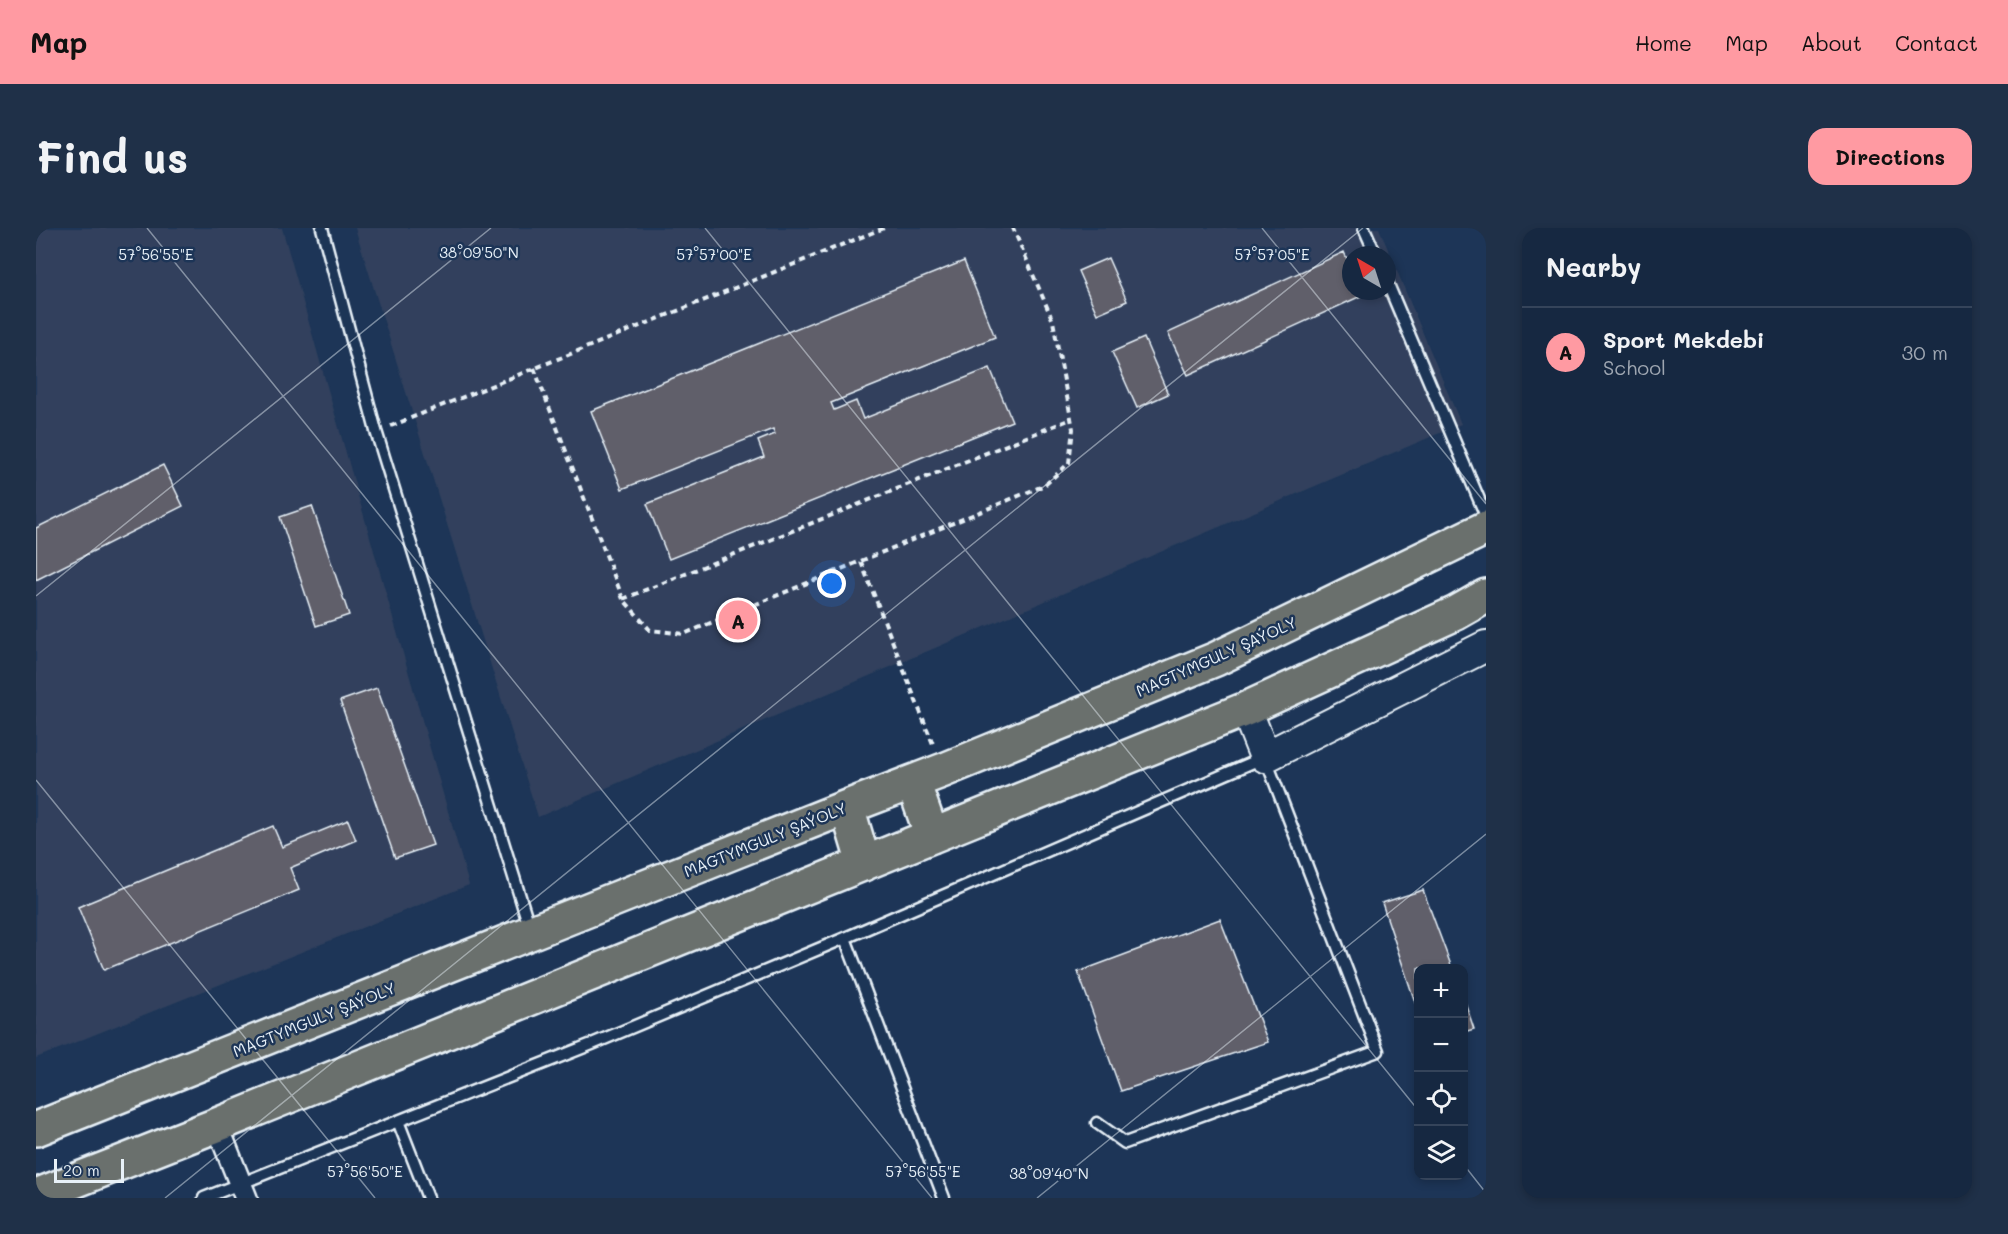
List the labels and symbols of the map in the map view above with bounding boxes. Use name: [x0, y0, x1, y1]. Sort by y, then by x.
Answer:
text: 38°09'50"N: [439, 242, 519, 262]
text: 57°56'55"E: [118, 244, 194, 264]
text: 57°57'00"E: [676, 244, 752, 264]
text: 57°57'05"E: [1234, 244, 1310, 264]
north arrow: [1342, 246, 1396, 300]
your location: [817, 569, 846, 598]
pin: A: [718, 598, 758, 642]
street label: MAGTYMGULY ŞAÝOLY: [1132, 611, 1300, 701]
street label: MAGTYMGULY ŞAÝOLY: [680, 797, 850, 881]
street label: MAGTYMGULY ŞAÝOLY: [229, 977, 399, 1061]
scale bar: [54, 1156, 124, 1184]
text: 57°56'50"E: [327, 1161, 403, 1181]
text: 57°56'55"E: [885, 1161, 961, 1181]
text: 38°09'40"N: [1009, 1163, 1089, 1183]

